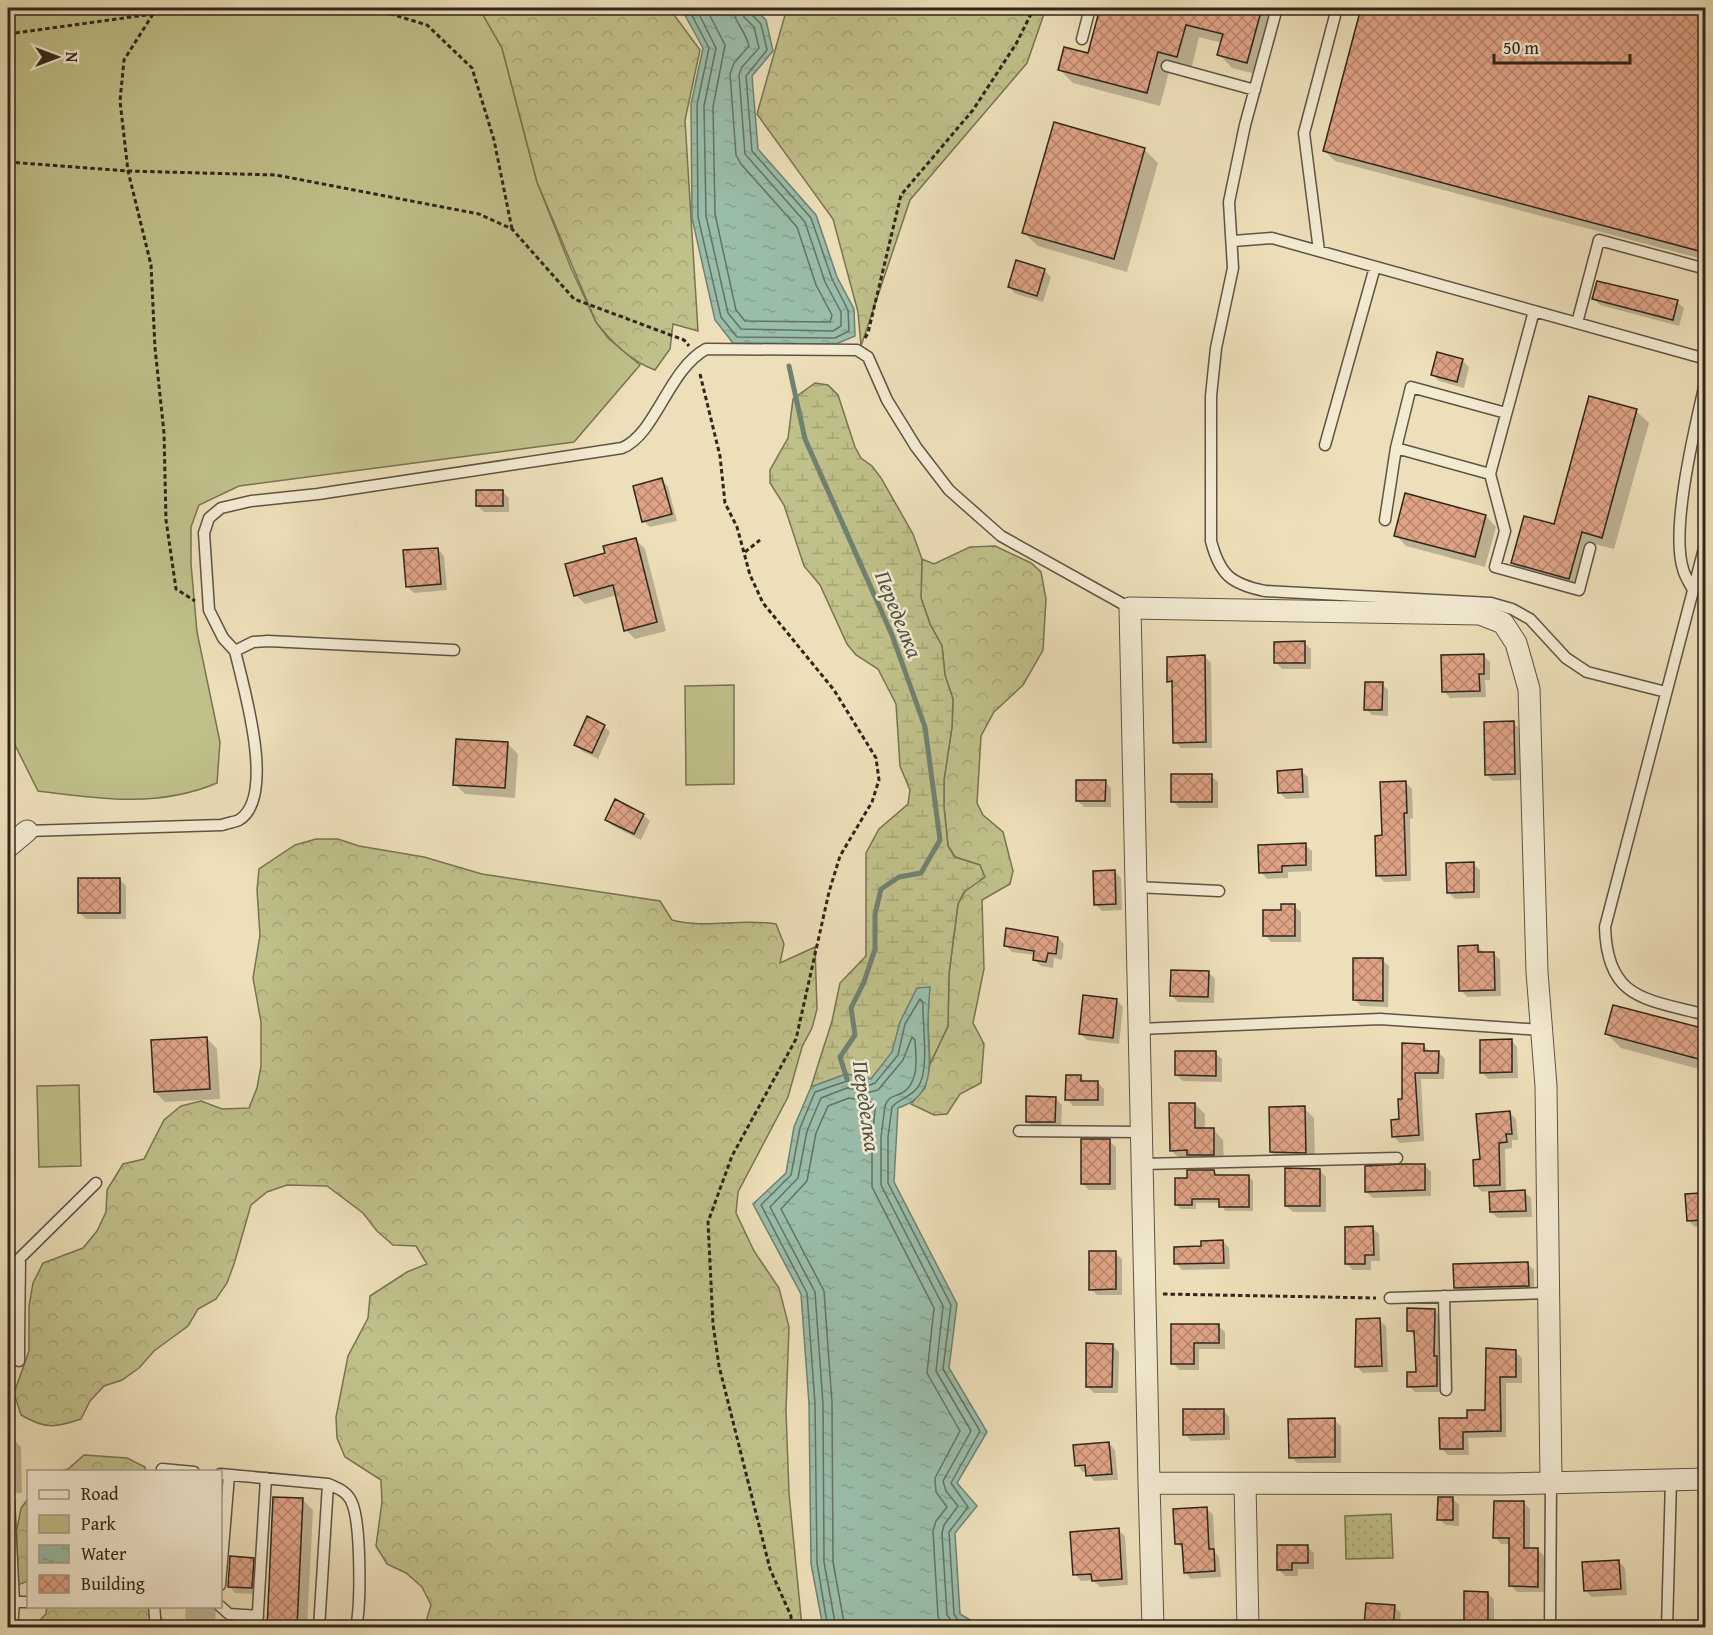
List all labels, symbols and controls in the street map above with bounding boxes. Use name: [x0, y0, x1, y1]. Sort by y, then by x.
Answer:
north arrow: [27, 27, 87, 87]
scale bar: [1494, 27, 1630, 65]
text: 50 m: [1503, 34, 1539, 61]
text: N: [60, 52, 84, 63]
water label: Переделка: [867, 565, 931, 663]
water label: Переделка: [845, 1058, 889, 1154]
legend: [27, 1470, 222, 1608]
text: Road: [81, 1480, 119, 1507]
text: Park: [81, 1510, 117, 1537]
text: Water: [81, 1540, 127, 1567]
text: Building: [81, 1570, 145, 1597]

